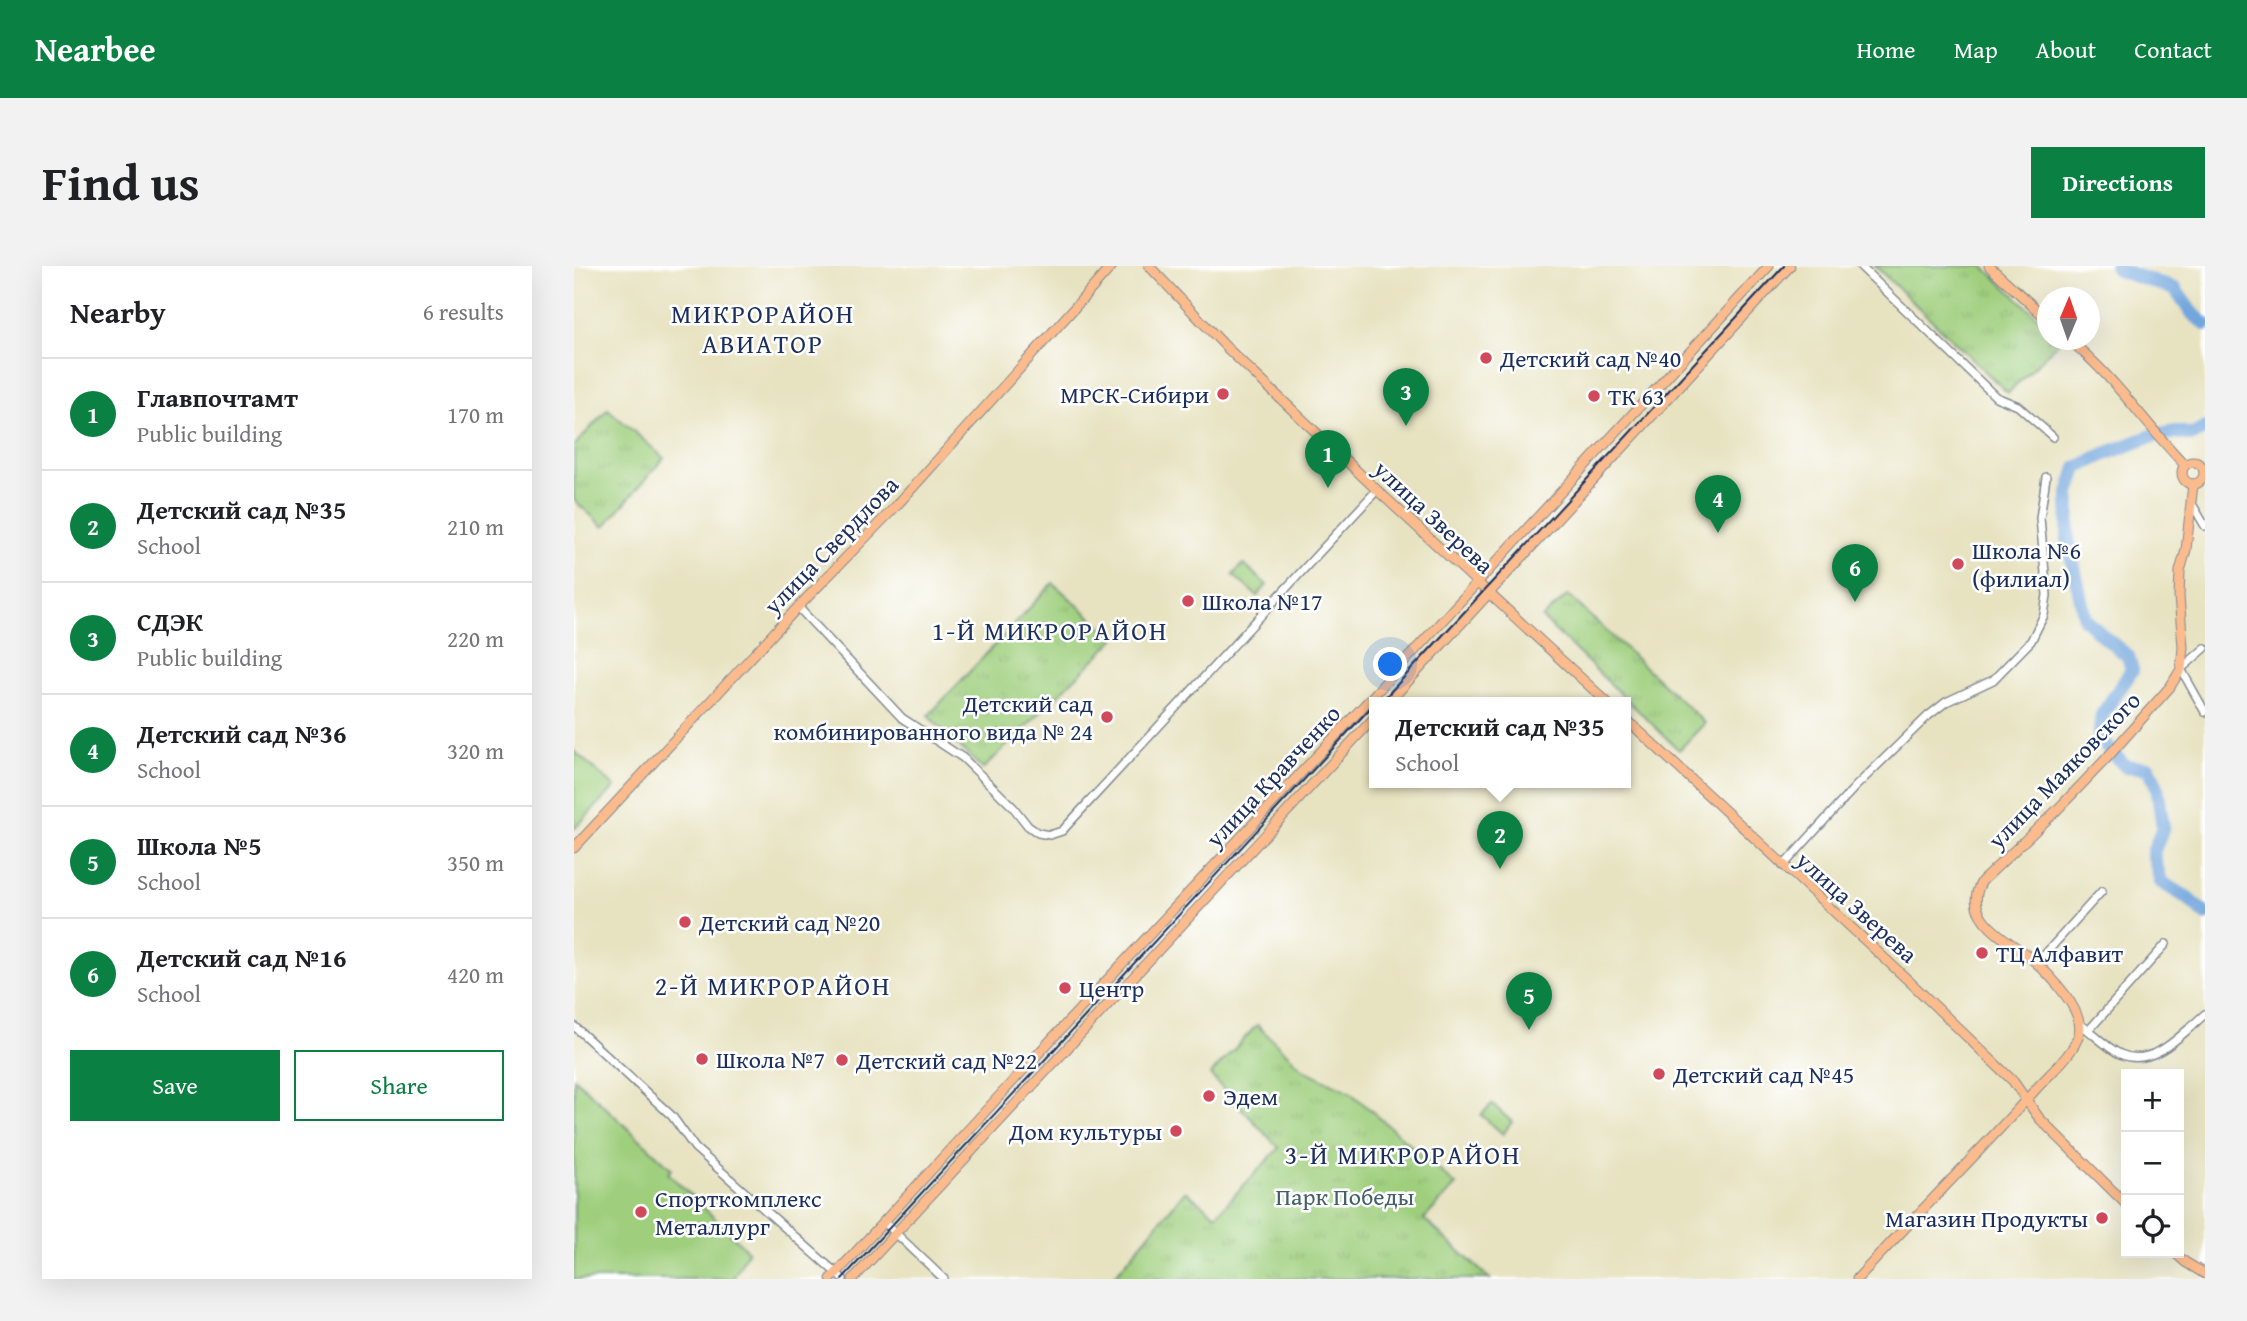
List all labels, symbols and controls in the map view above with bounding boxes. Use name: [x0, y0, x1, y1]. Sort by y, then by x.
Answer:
text: Nearbee: [35, 25, 156, 73]
text: Home: [1857, 32, 1916, 67]
text: Map: [1954, 32, 1998, 67]
text: About: [2036, 32, 2096, 67]
text: Contact: [2134, 32, 2212, 67]
text: Find us: [42, 146, 200, 218]
button: Directions: [2031, 147, 2205, 218]
north arrow: [2037, 287, 2100, 350]
text: Nearby: [70, 290, 166, 334]
district label: МИКРОРАЙОН АВИАТОР: [671, 294, 855, 363]
text: 6 results: [423, 295, 504, 328]
place label: Детский сад №40: [1499, 341, 1681, 376]
marker: Детский сад №40: [1478, 350, 1494, 366]
pin: 3: [1383, 368, 1429, 426]
place label: МРСК-Сибири: [1060, 377, 1209, 412]
text: Главпочтамт: [137, 378, 298, 417]
place label: ТК 63: [1608, 379, 1665, 414]
marker: МРСК-Сибири: [1215, 386, 1231, 402]
marker: ТК 63: [1586, 388, 1602, 404]
text: 1: [87, 398, 99, 431]
text: 170 m: [447, 398, 504, 431]
text: Public building: [137, 417, 282, 450]
pin: 1: [1305, 430, 1351, 488]
street label: улица Зверева: [1365, 451, 1502, 582]
street label: улица Свердлова: [755, 467, 907, 623]
pin: 4: [1695, 475, 1741, 533]
text: Детский сад №35: [137, 490, 347, 529]
text: 2: [87, 510, 99, 543]
text: 210 m: [447, 510, 504, 543]
text: School: [137, 529, 201, 562]
place label: Школа №6 (филиал): [1972, 533, 2081, 596]
pin: 6: [1832, 544, 1878, 602]
marker: Школа №6 (филиал): [1950, 556, 1966, 572]
place label: Школа №17: [1202, 584, 1323, 619]
marker: Школа №17: [1180, 593, 1196, 609]
text: СДЭК: [137, 602, 203, 641]
district label: 1-Й МИКРОРАЙОН: [932, 611, 1168, 650]
text: 3: [87, 622, 99, 655]
text: 220 m: [447, 622, 504, 655]
text: Public building: [137, 641, 282, 674]
your location: [1373, 647, 1407, 681]
street label: улица Маяковского: [1979, 683, 2148, 857]
place label: Детский сад комбинированного вида № 24: [773, 686, 1093, 749]
street label: улица Кравченко: [1197, 697, 1348, 856]
popup: [1369, 697, 1631, 788]
text: Детский сад №35: [1395, 707, 1605, 746]
marker: Детский сад комбинированного вида № 24: [1099, 709, 1115, 725]
text: Детский сад №36: [137, 714, 347, 753]
text: 4: [87, 734, 99, 767]
text: 320 m: [447, 734, 504, 767]
text: School: [1395, 746, 1459, 779]
text: School: [137, 753, 201, 786]
pin: 2: [1477, 811, 1523, 869]
text: Школа №5: [137, 826, 262, 865]
street label: улица Зверева: [1788, 842, 1926, 972]
text: 5: [87, 846, 99, 879]
text: 350 m: [447, 846, 504, 879]
text: School: [137, 865, 201, 898]
place label: Детский сад №20: [698, 905, 880, 940]
marker: Детский сад №20: [677, 914, 693, 930]
place label: ТЦ Алфавит: [1996, 936, 2123, 971]
text: Детский сад №16: [137, 938, 347, 977]
marker: ТЦ Алфавит: [1974, 945, 1990, 961]
text: 6: [87, 958, 99, 991]
text: 420 m: [447, 958, 504, 991]
district label: 2-Й МИКРОРАЙОН: [655, 966, 891, 1005]
place label: Центр: [1079, 971, 1144, 1006]
pin: 5: [1506, 972, 1552, 1030]
text: School: [137, 977, 201, 1010]
marker: Центр: [1057, 980, 1073, 996]
place label: Школа №7: [716, 1042, 825, 1077]
place label: Детский сад №22: [855, 1043, 1037, 1078]
button: Save: [70, 1050, 280, 1121]
button: Share: [294, 1050, 504, 1121]
marker: Школа №7: [694, 1051, 710, 1067]
marker: Детский сад №22: [834, 1052, 850, 1068]
place label: Детский сад №45: [1672, 1057, 1854, 1092]
marker: Детский сад №45: [1651, 1066, 1667, 1082]
map controls: [2121, 1069, 2184, 1258]
button: +: [2121, 1069, 2184, 1132]
place label: Эдем: [1223, 1079, 1278, 1114]
marker: Эдем: [1201, 1088, 1217, 1104]
place label: Дом культуры: [1008, 1114, 1162, 1149]
marker: Дом культуры: [1168, 1123, 1184, 1139]
button: −: [2121, 1132, 2184, 1195]
district label: 3-Й МИКРОРАЙОН: [1285, 1135, 1521, 1174]
park label: Парк Победы: [1276, 1179, 1415, 1214]
place label: Спорткомплекс Металлург: [655, 1181, 822, 1244]
button: locate: [2121, 1195, 2184, 1258]
place label: Магазин Продукты: [1885, 1201, 2088, 1236]
marker: Спорткомплекс Металлург: [633, 1204, 649, 1220]
marker: Магазин Продукты: [2094, 1210, 2110, 1226]

